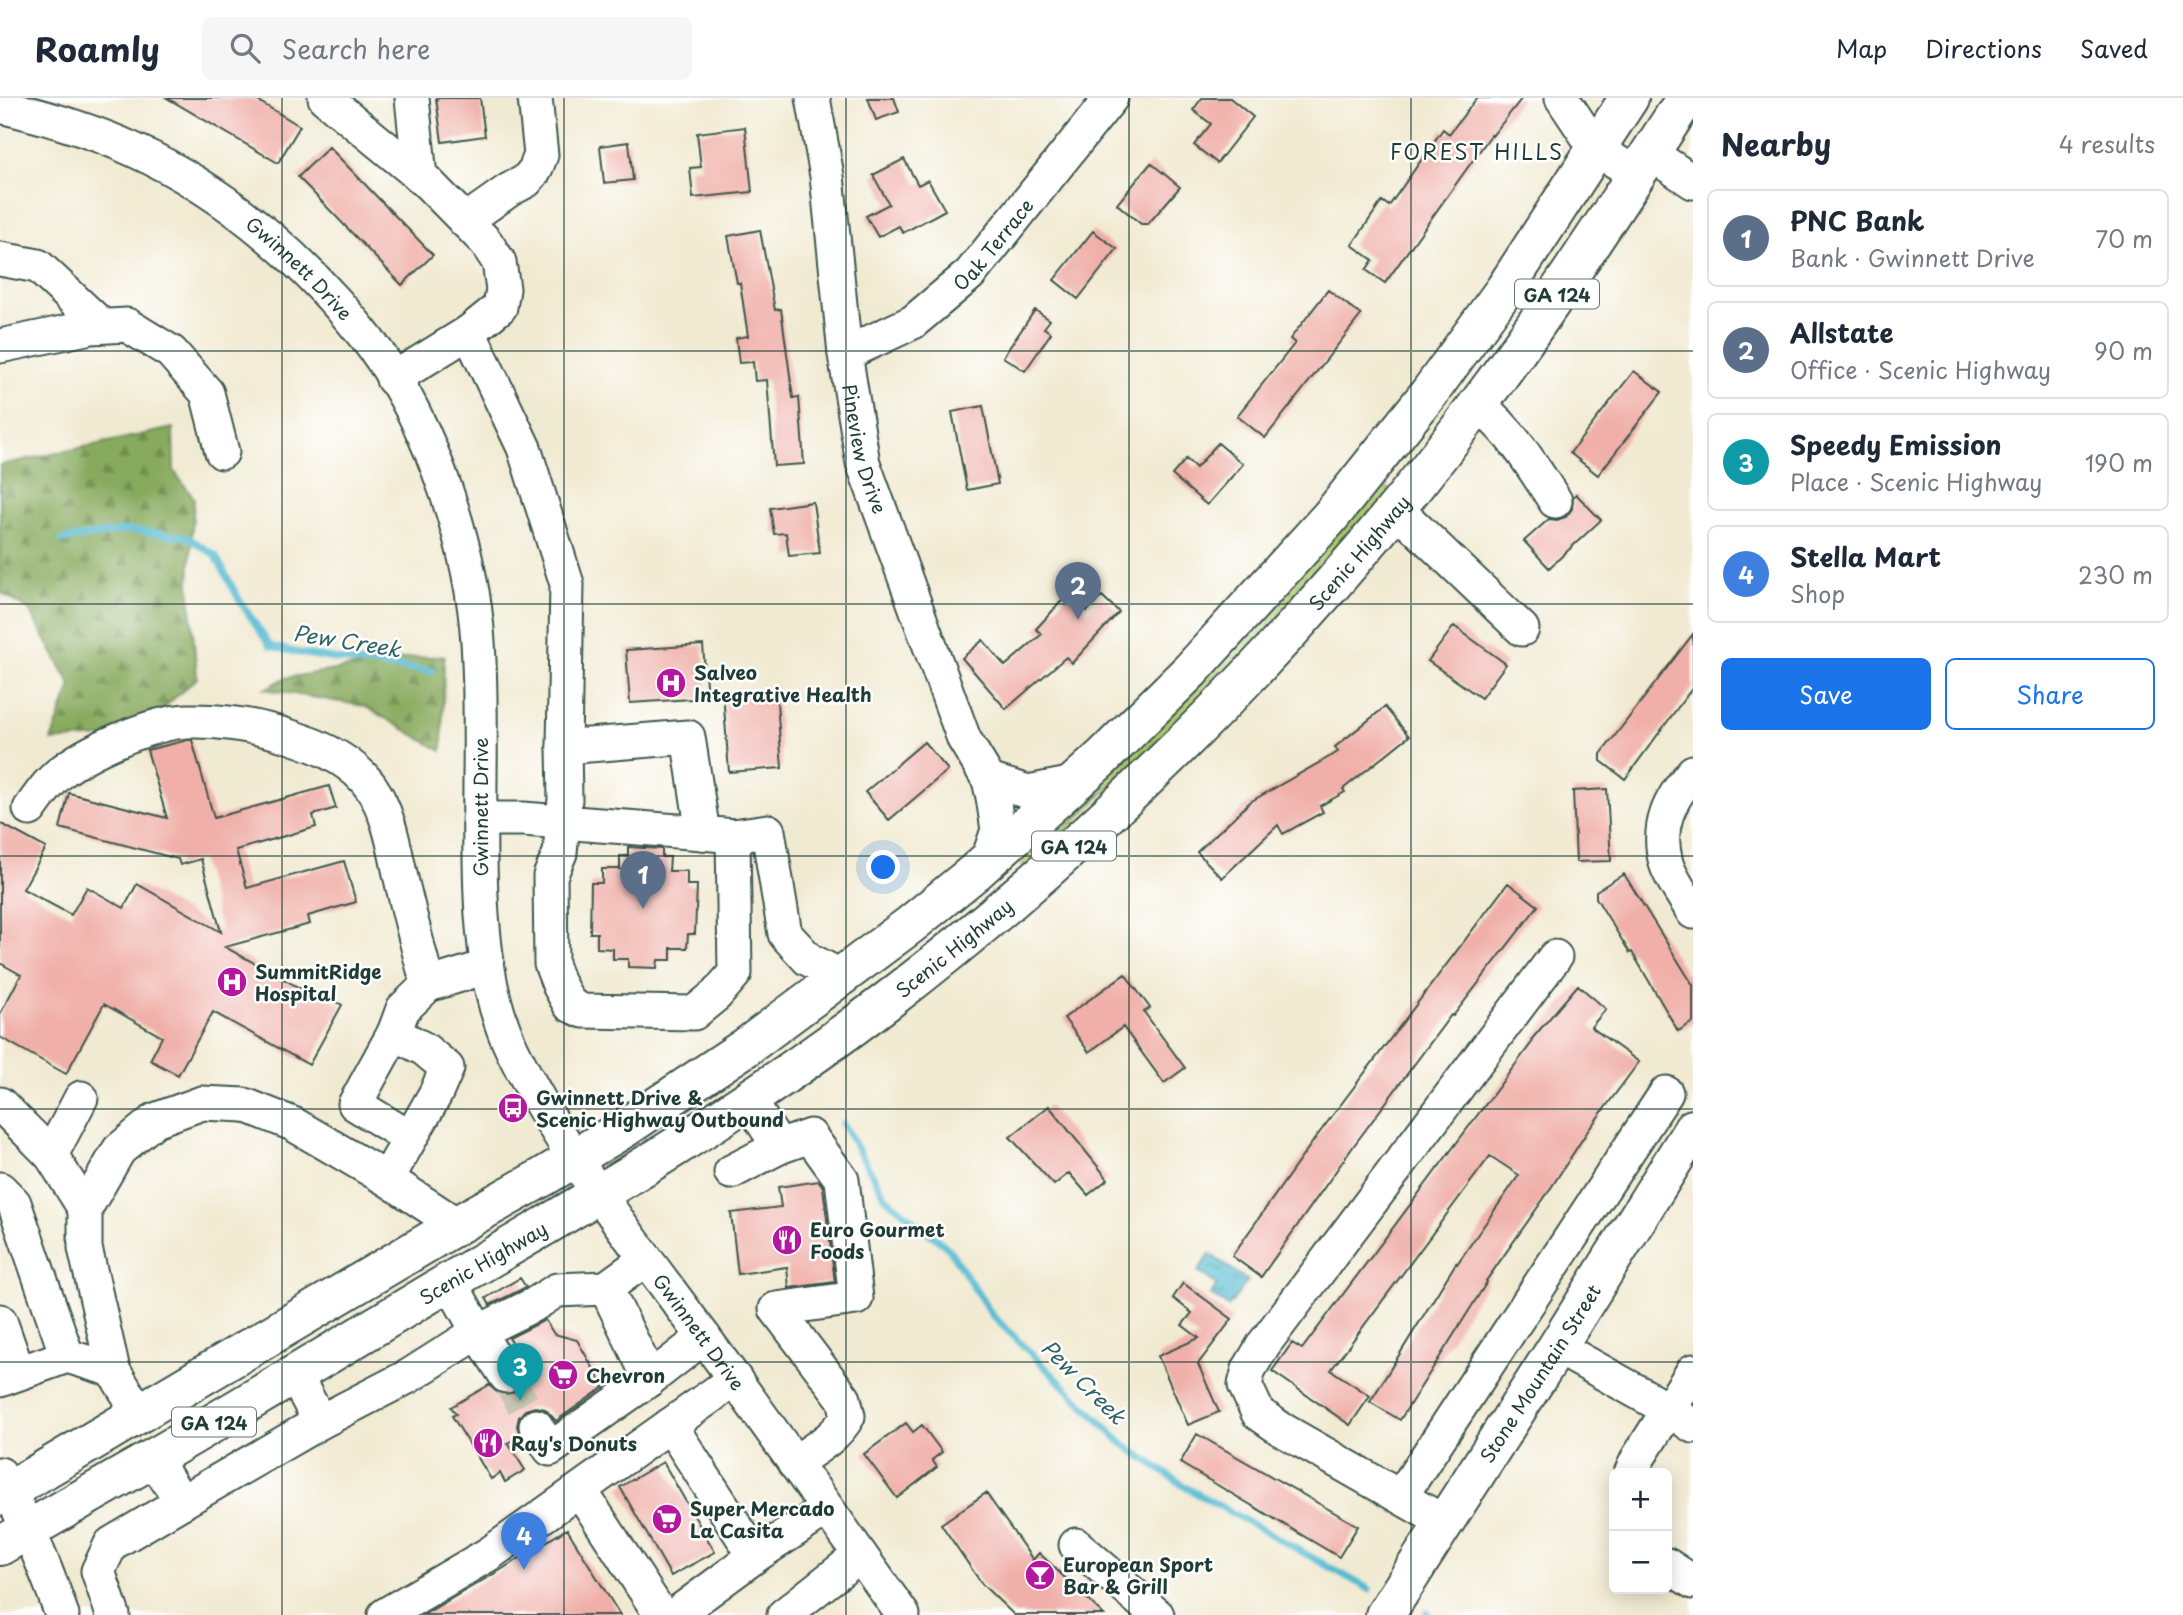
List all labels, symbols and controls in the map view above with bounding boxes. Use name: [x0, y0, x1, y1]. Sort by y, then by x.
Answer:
search box: [202, 17, 692, 80]
text: Roamly: [35, 23, 160, 73]
icon: search: [226, 29, 264, 67]
text: Search here: [282, 29, 430, 68]
text: Map: [1836, 30, 1887, 66]
text: Directions: [1925, 30, 2042, 66]
text: Saved: [2080, 30, 2148, 66]
text: Nearby: [1721, 121, 1831, 166]
text: 4 results: [2059, 126, 2155, 161]
district label: FOREST HILLS: [1390, 135, 1564, 167]
street label: Oak Terrace: [947, 192, 1039, 297]
text: PNC Bank: [1790, 201, 1924, 240]
street label: Gwinnett Drive: [240, 209, 360, 326]
text: 1: [1741, 221, 1752, 256]
text: 70 m: [2095, 221, 2153, 256]
text: Bank · Gwinnett Drive: [1790, 240, 2035, 275]
road number: GA 124: [1515, 280, 1599, 308]
text: Allstate: [1790, 313, 1894, 352]
text: 2: [1738, 333, 1754, 368]
text: 90 m: [2094, 333, 2153, 368]
text: Office · Scenic Highway: [1790, 352, 2051, 387]
street label: Pineview Drive: [836, 382, 894, 517]
text: Speedy Emission: [1790, 425, 2002, 464]
text: 3: [1738, 445, 1754, 480]
text: 190 m: [2085, 445, 2153, 480]
text: Place · Scenic Highway: [1790, 464, 2042, 499]
street label: Scenic Highway: [1302, 489, 1416, 616]
text: Stella Mart: [1790, 537, 1941, 576]
text: 4: [1738, 557, 1754, 592]
text: 230 m: [2078, 557, 2153, 592]
pin: 2: [1055, 562, 1101, 620]
text: Shop: [1790, 576, 1845, 611]
water label: Pew Creek: [291, 616, 404, 664]
place label: Salveo Integrative Health: [694, 658, 872, 708]
button: Save: [1721, 658, 1931, 730]
button: Share: [1945, 658, 2155, 730]
hospital icon: Salveo Integrative Health: [654, 666, 688, 700]
street label: Gwinnett Drive: [466, 737, 494, 877]
road number: GA 124: [1032, 832, 1116, 860]
your location: [866, 850, 900, 884]
pin: 1: [620, 851, 666, 909]
street label: Scenic Highway: [889, 892, 1018, 1004]
place label: SummitRidge Hospital: [255, 957, 382, 1007]
hospital icon: SummitRidge Hospital: [215, 965, 249, 999]
place label: Gwinnett Drive & Scenic Highway Outbound: [536, 1083, 784, 1133]
bus stop icon: Gwinnett Drive & Scenic Highway Outbound: [496, 1091, 530, 1125]
street label: Scenic Highway: [414, 1214, 552, 1311]
place label: Euro Gourmet Foods: [810, 1215, 945, 1265]
restaurant icon: Euro Gourmet Foods: [770, 1223, 804, 1257]
street label: Gwinnett Drive: [647, 1267, 752, 1396]
street label: Stone Mountain Street: [1472, 1278, 1607, 1468]
water label: Pew Creek: [1034, 1331, 1135, 1432]
pin: 3: [497, 1343, 543, 1401]
supermarket icon: Chevron: [546, 1358, 580, 1392]
place label: Chevron: [586, 1361, 665, 1389]
road number: GA 124: [172, 1408, 256, 1436]
restaurant icon: Ray's Donuts: [471, 1426, 505, 1460]
place label: Ray's Donuts: [511, 1429, 637, 1457]
map controls: [1609, 1468, 1672, 1594]
button: +: [1609, 1468, 1672, 1531]
place label: Super Mercado La Casita: [690, 1494, 835, 1544]
supermarket icon: Super Mercado La Casita: [650, 1502, 684, 1536]
pin: 4: [501, 1512, 547, 1570]
button: −: [1609, 1531, 1672, 1594]
place label: European Sport Bar & Grill: [1063, 1550, 1213, 1600]
bar icon: European Sport Bar & Grill: [1023, 1558, 1057, 1592]

